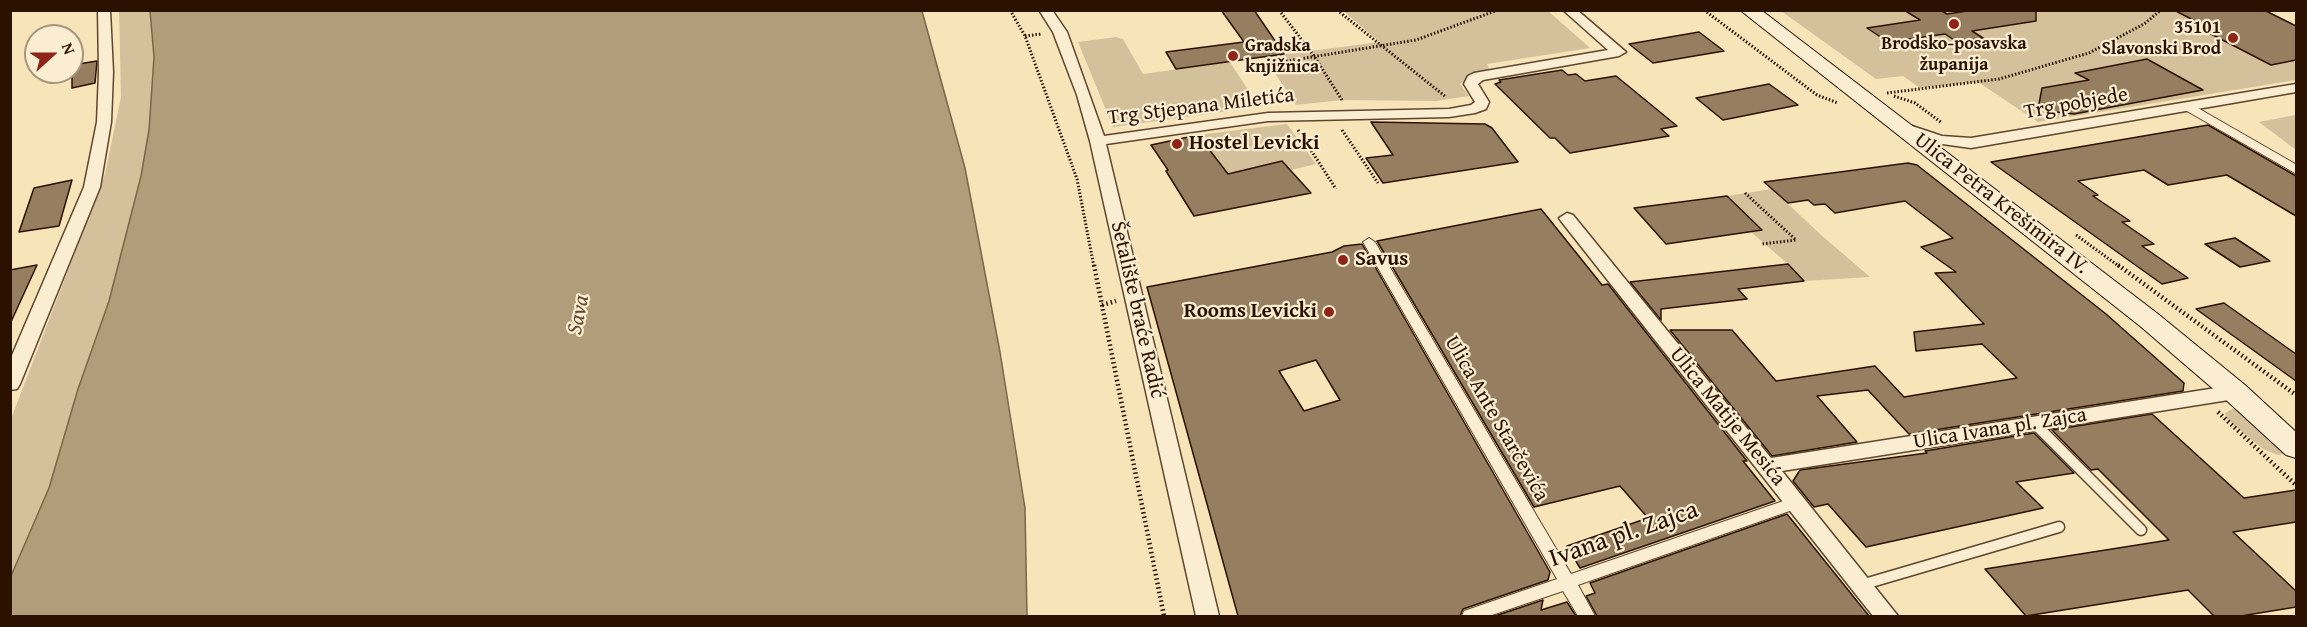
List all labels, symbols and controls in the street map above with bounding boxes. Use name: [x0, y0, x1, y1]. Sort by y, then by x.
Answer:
marker: Brodsko-posavska županija: [1947, 17, 1961, 31]
place label: 35101 Slavonski Brod: [2101, 17, 2221, 60]
north arrow: [24, 24, 84, 84]
marker: 35101 Slavonski Brod: [2226, 31, 2240, 45]
place label: Brodsko-posavska županija: [1881, 33, 2027, 76]
place label: Gradska knjižnica: [1245, 35, 1319, 78]
text: N: [56, 39, 82, 58]
marker: Gradska knjižnica: [1226, 49, 1240, 63]
street label: Trg pobjede: [2022, 82, 2130, 126]
street label: Trg Stjepana Miletića: [1106, 83, 1296, 131]
street label: Ulica Petra Krešimira IV.: [1909, 128, 2093, 280]
place label: Hostel Levicki: [1189, 131, 1319, 157]
marker: Hostel Levicki: [1170, 137, 1184, 151]
street label: Šetalište braće Radić: [1104, 219, 1170, 401]
place label: Savus: [1355, 247, 1408, 273]
marker: Savus: [1336, 253, 1350, 267]
water label: Sava: [562, 293, 596, 337]
place label: Rooms Levicki: [1184, 299, 1317, 325]
marker: Rooms Levicki: [1322, 305, 1336, 319]
street label: Ulica Ante Starčevića: [1438, 332, 1554, 506]
street label: Ulica Matije Mesića: [1664, 343, 1790, 491]
street label: Ulica Ivana pl. Zajca: [1912, 403, 2088, 455]
street label: Ivana pl. Zajca: [1545, 495, 1703, 575]

